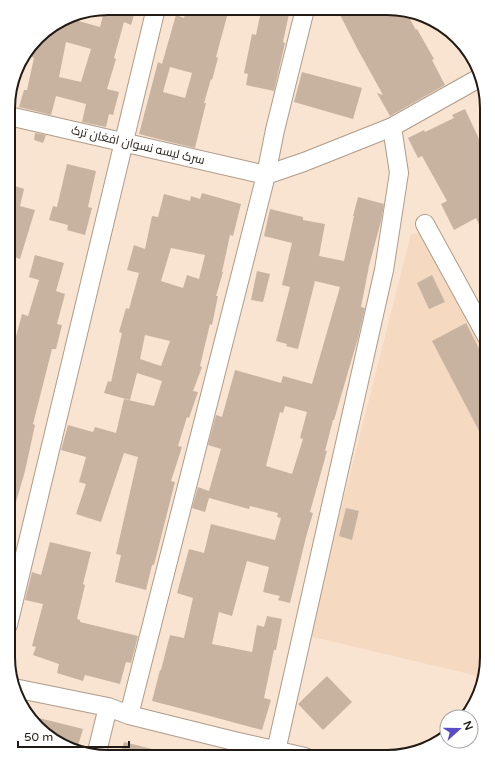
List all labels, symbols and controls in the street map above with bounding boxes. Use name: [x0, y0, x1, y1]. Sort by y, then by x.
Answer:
street label: سرک لیسه نسوان افغان‌ ترک: [70, 123, 206, 167]
north arrow: [439, 709, 479, 749]
text: N: [460, 719, 476, 732]
scale bar: [18, 723, 129, 749]
text: 50 m: [24, 730, 53, 744]

